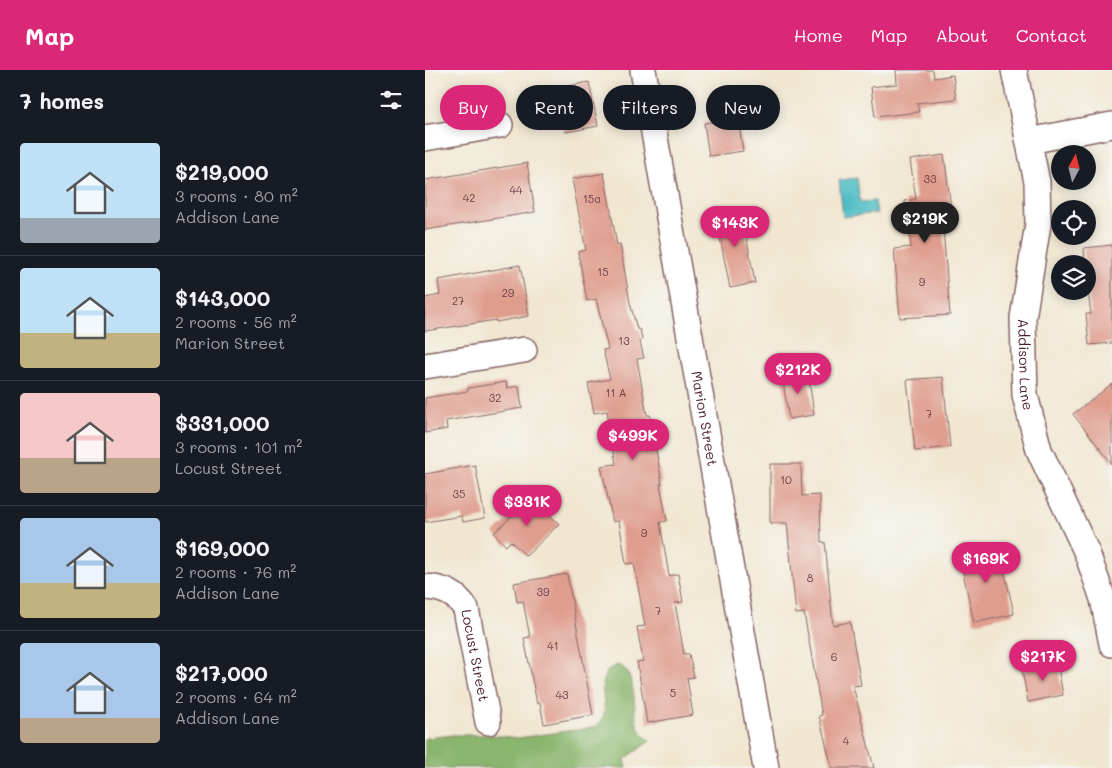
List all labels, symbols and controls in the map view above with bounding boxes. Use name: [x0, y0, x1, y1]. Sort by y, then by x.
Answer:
text: Map: [25, 20, 74, 51]
text: Home: [794, 23, 843, 47]
text: Map: [871, 23, 907, 47]
text: About: [935, 23, 988, 47]
text: Contact: [1016, 23, 1087, 47]
chip: Buy: [440, 85, 506, 130]
chip: Rent: [516, 85, 593, 130]
chip: Filters: [603, 85, 696, 130]
chip: New: [706, 85, 780, 130]
icon: filters: [377, 86, 405, 114]
text: 7 homes: [20, 87, 104, 114]
north arrow: [1051, 145, 1096, 190]
map controls: [1051, 145, 1096, 300]
text: $219,000: [175, 158, 269, 185]
icon: home: [60, 163, 120, 223]
house number: 33: [924, 171, 937, 186]
house number: 44: [510, 182, 523, 197]
text: 3 rooms · 80 m²: [175, 185, 298, 206]
house number: 42: [463, 190, 475, 205]
house number: 15a: [583, 191, 601, 206]
button: locate: [1051, 200, 1096, 245]
pin: $219K: [890, 202, 960, 244]
text: Addison Lane: [175, 206, 280, 227]
pin: $143K: [700, 206, 770, 248]
text: $219K: [902, 207, 948, 228]
text: $143K: [711, 211, 759, 232]
button: layers: [1051, 255, 1096, 300]
house number: 15: [597, 264, 609, 279]
house number: 9: [919, 274, 926, 289]
text: $143,000: [175, 284, 270, 311]
house number: 29: [502, 285, 515, 300]
icon: home: [60, 288, 120, 348]
house number: 27: [452, 293, 464, 308]
text: 2 rooms · 56 m²: [175, 311, 297, 332]
street label: Addison Lane: [1014, 318, 1038, 412]
text: Marion Street: [175, 332, 285, 353]
house number: 13: [618, 333, 630, 348]
pin: $212K: [763, 352, 833, 395]
text: $212K: [775, 358, 821, 379]
street label: Marion Street: [687, 369, 723, 468]
house number: 11 A: [606, 385, 626, 400]
house number: 32: [489, 390, 501, 405]
house number: 7: [926, 406, 932, 421]
text: $331,000: [175, 409, 269, 436]
icon: home: [60, 413, 120, 473]
pin: $499K: [598, 418, 668, 461]
text: $499K: [608, 424, 658, 445]
text: 3 rooms · 101 m²: [175, 436, 302, 457]
text: Locust Street: [175, 457, 282, 478]
house number: 10: [780, 472, 792, 487]
pin: $331K: [492, 484, 562, 527]
house number: 35: [453, 486, 465, 501]
text: $331K: [504, 490, 550, 511]
house number: 9: [641, 525, 648, 540]
text: $169,000: [175, 534, 270, 561]
icon: home: [60, 538, 120, 598]
pin: $169K: [951, 542, 1021, 584]
text: $169K: [963, 547, 1009, 568]
text: 2 rooms · 76 m²: [175, 561, 296, 582]
house number: 8: [807, 570, 814, 585]
text: Addison Lane: [175, 582, 280, 603]
house number: 39: [537, 584, 550, 599]
house number: 7: [655, 603, 661, 618]
street label: Locust Street: [457, 608, 494, 703]
house number: 41: [547, 638, 559, 653]
pin: $217K: [1008, 640, 1078, 682]
text: $217K: [1020, 645, 1066, 666]
house number: 6: [831, 649, 837, 664]
text: $217,000: [175, 659, 268, 686]
icon: home: [60, 663, 120, 723]
house number: 5: [670, 685, 676, 700]
text: 2 rooms · 64 m²: [175, 686, 297, 707]
house number: 43: [556, 687, 569, 702]
text: Addison Lane: [175, 707, 280, 728]
house number: 4: [843, 733, 850, 748]

